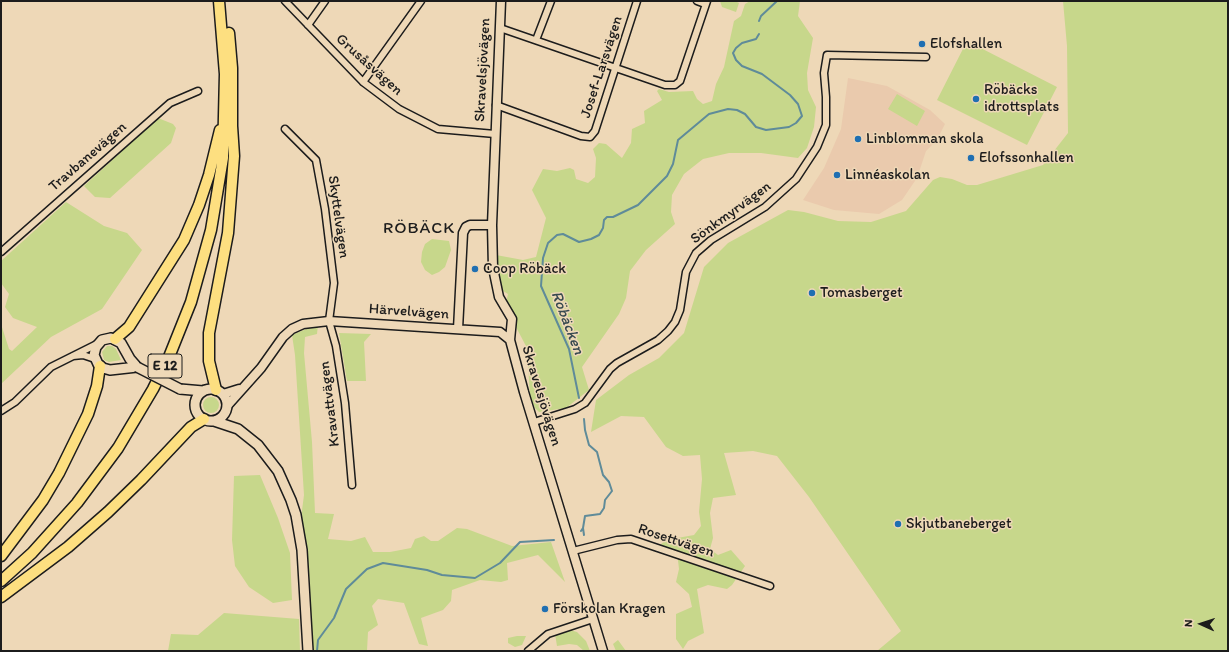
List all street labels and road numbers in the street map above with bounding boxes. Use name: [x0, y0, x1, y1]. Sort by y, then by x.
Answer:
street label: Josef-Larsvägen: [577, 14, 627, 120]
street label: Skravelsjövägen: [471, 18, 495, 122]
street label: Grusåsvägen: [332, 30, 406, 100]
street label: Travbanevägen: [45, 118, 131, 196]
street label: Skyttelvägen: [323, 175, 353, 259]
street label: Sönkmyrvägen: [687, 178, 775, 248]
street label: Härvelvägen: [368, 300, 450, 324]
street label: Skravelsjövägen: [517, 344, 565, 448]
road number: E 12: [148, 354, 182, 378]
street label: Kravattvägen: [316, 360, 344, 448]
street label: Rosettvägen: [636, 520, 716, 562]

